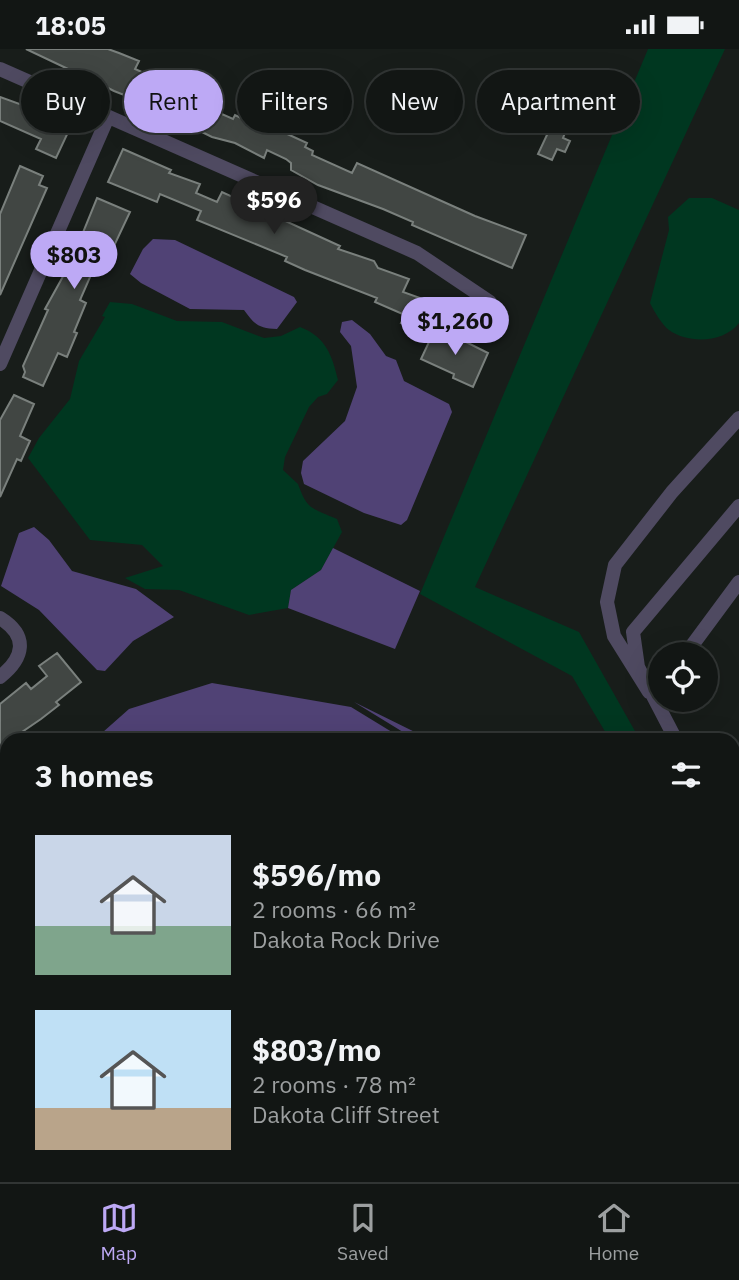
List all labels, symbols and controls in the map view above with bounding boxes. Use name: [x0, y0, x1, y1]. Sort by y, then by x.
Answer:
text: 18:05: [35, 8, 106, 42]
chip: Buy: [21, 70, 110, 133]
chip: Rent: [124, 70, 223, 133]
chip: Filters: [237, 70, 352, 133]
chip: New: [366, 70, 463, 133]
chip: Apartment: [477, 70, 640, 133]
pin: $596: [233, 177, 315, 236]
text: $596: [246, 184, 302, 214]
pin: $803: [33, 231, 115, 291]
text: $803: [46, 239, 102, 269]
pin: $1,260: [398, 297, 512, 357]
text: $1,260: [417, 305, 493, 335]
map controls: [648, 642, 718, 712]
button: locate: [648, 642, 718, 712]
text: 3 homes: [35, 756, 154, 795]
icon: filters: [667, 756, 705, 794]
text: $596/mo: [252, 855, 381, 894]
icon: home: [91, 863, 175, 947]
text: 2 rooms · 66 m²: [252, 894, 416, 924]
text: Dakota Rock Drive: [252, 924, 440, 954]
text: $803/mo: [252, 1030, 381, 1069]
icon: home: [91, 1038, 175, 1122]
text: 2 rooms · 78 m²: [252, 1069, 416, 1099]
text: Dakota Cliff Street: [252, 1099, 440, 1129]
tab: Map: [100, 1199, 138, 1265]
tab: Saved: [337, 1199, 389, 1265]
tab: Home: [588, 1199, 639, 1265]

